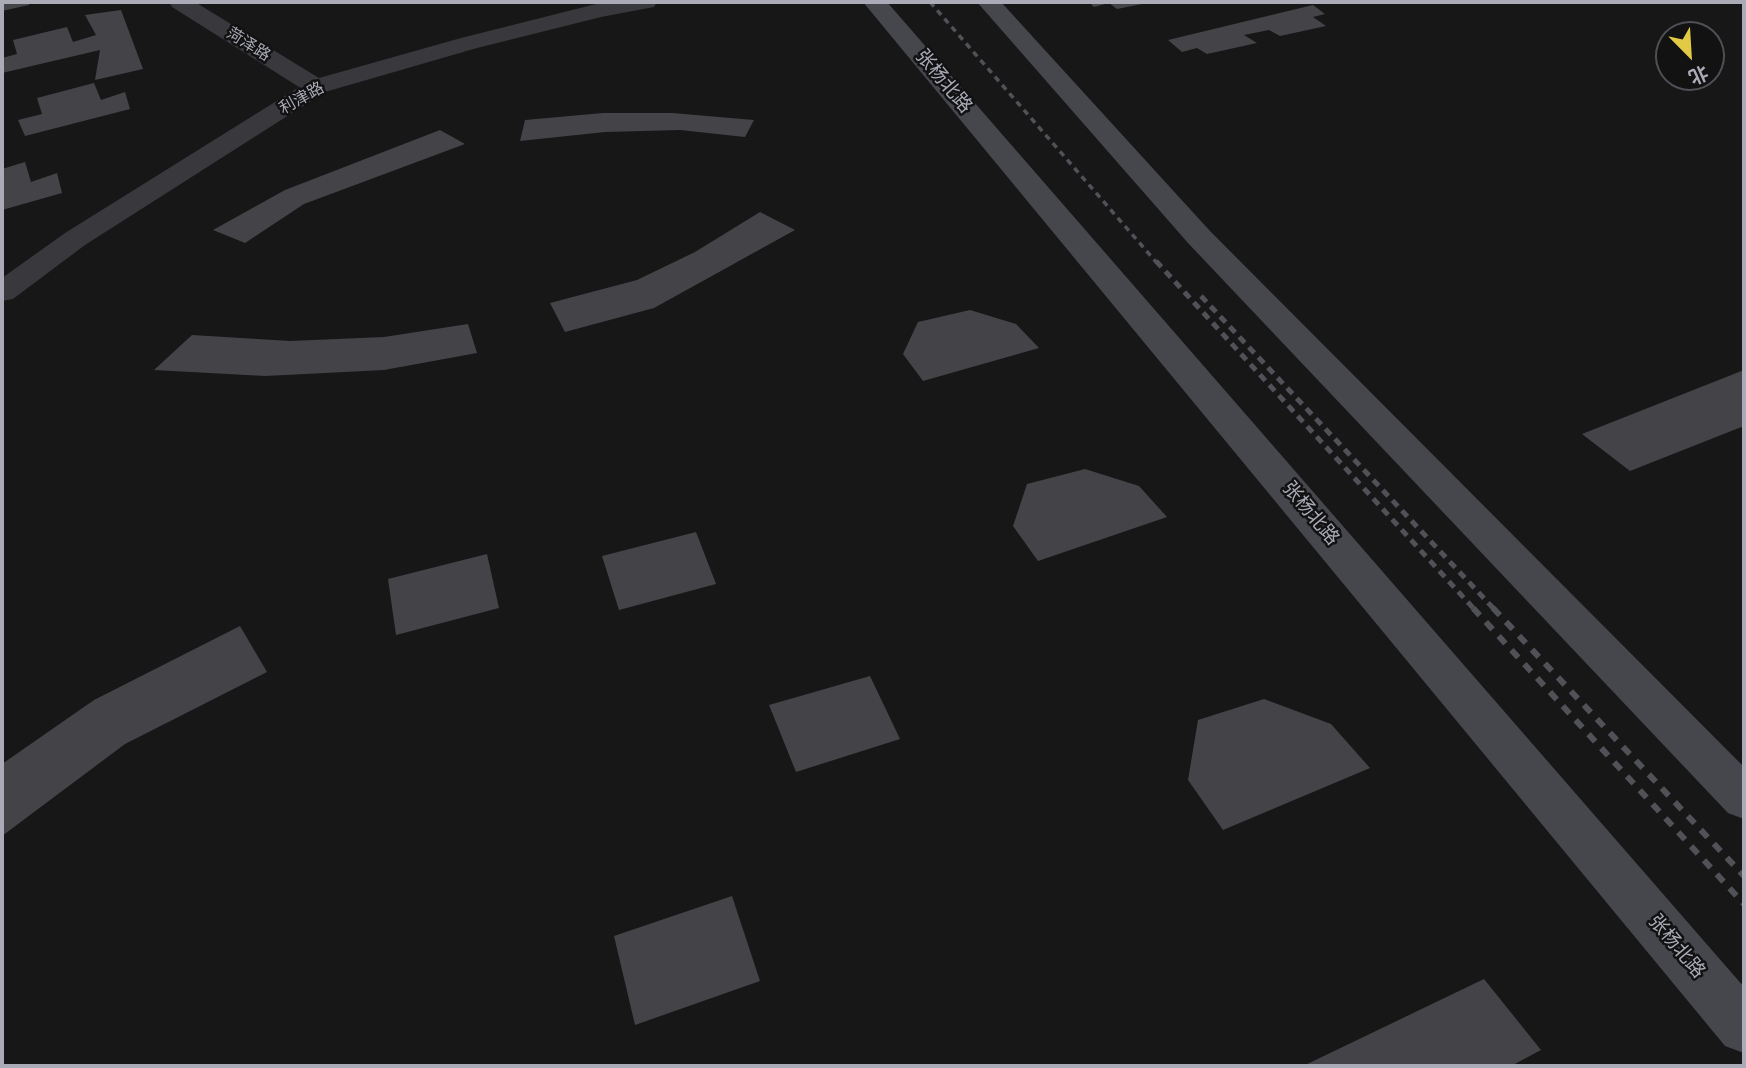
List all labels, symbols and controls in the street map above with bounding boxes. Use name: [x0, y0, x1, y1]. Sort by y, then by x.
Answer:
north arrow: [1655, 21, 1725, 91]
street label: 菏泽路: [223, 24, 273, 66]
street label: 张杨北路: [910, 46, 976, 118]
text: 北: [1685, 59, 1711, 88]
street label: 利津路: [276, 79, 328, 119]
street label: 张杨北路: [1277, 478, 1343, 550]
street label: 张杨北路: [1643, 911, 1709, 983]

